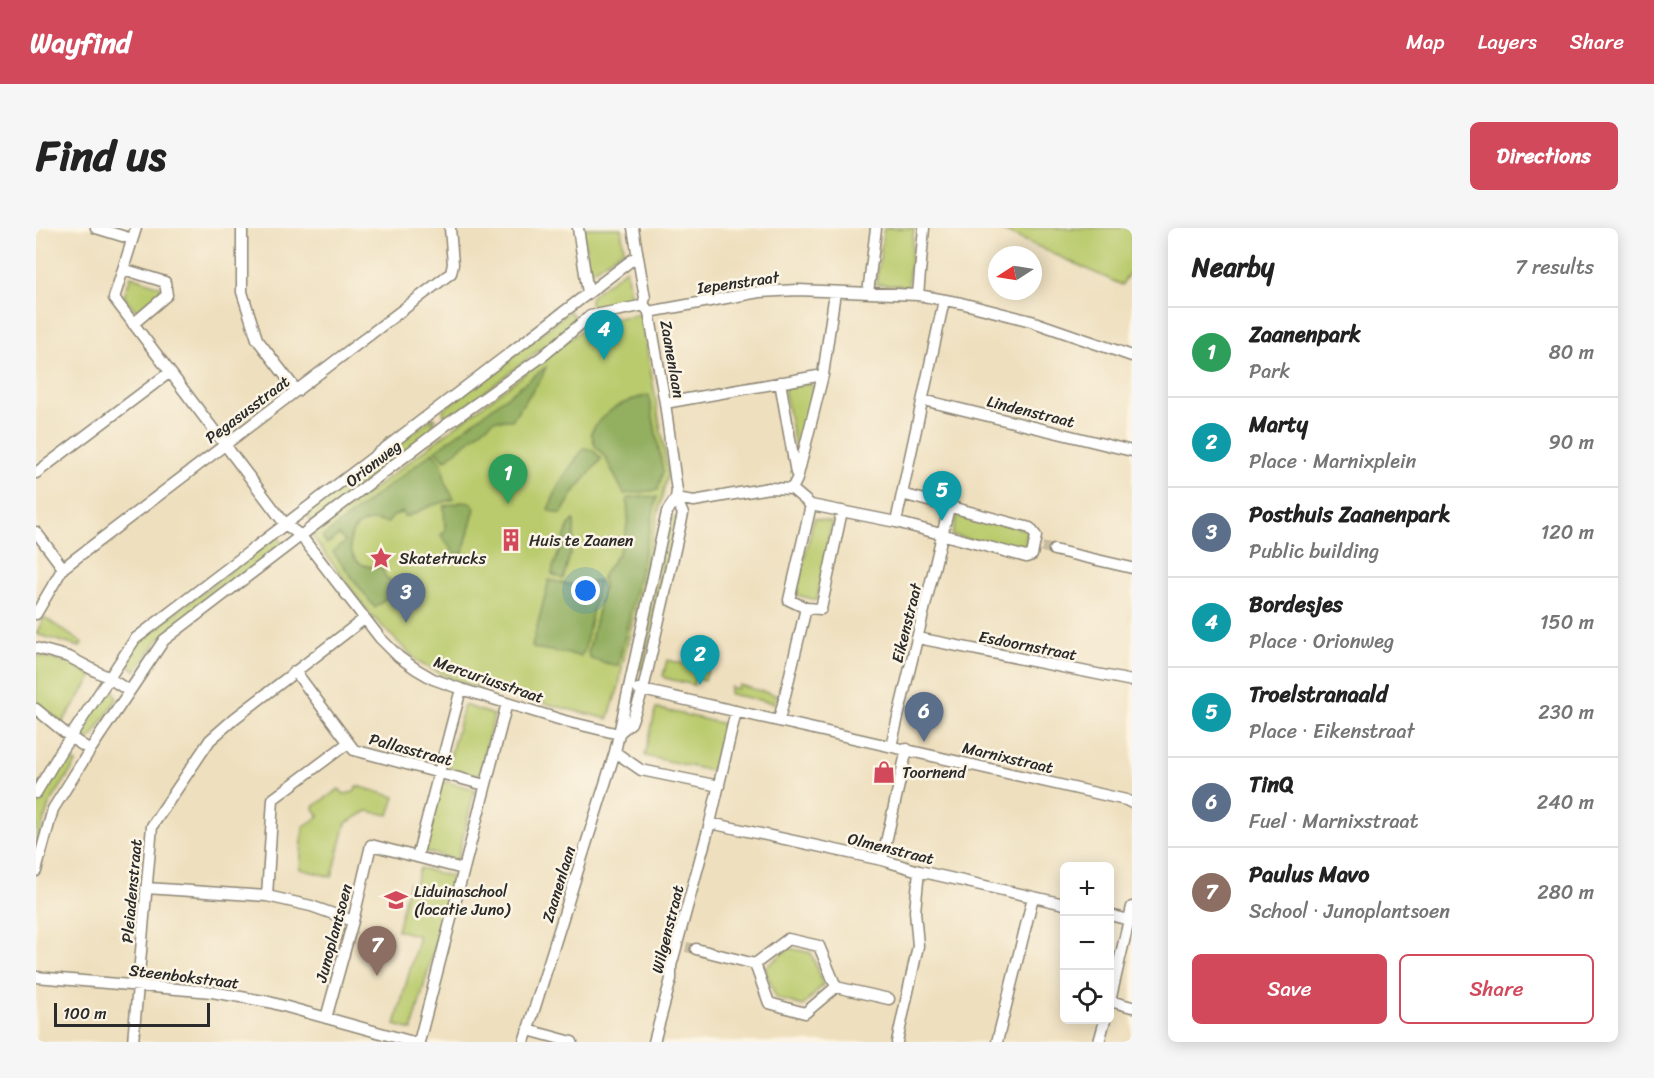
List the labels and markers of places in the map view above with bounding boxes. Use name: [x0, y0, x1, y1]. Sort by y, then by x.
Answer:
pin: 4: [584, 310, 624, 360]
pin: 1: [488, 454, 528, 504]
pin: 5: [922, 472, 962, 521]
place label: Huis te Zaanen: [529, 526, 634, 555]
building icon: Huis te Zaanen: [498, 527, 524, 553]
place label: Skatetrucks: [399, 544, 487, 573]
place icon: Skatetrucks: [368, 545, 394, 571]
pin: 3: [386, 574, 425, 623]
pin: 2: [680, 636, 720, 685]
pin: 6: [904, 692, 944, 742]
place label: Toornend: [902, 758, 967, 787]
shop icon: Toornend: [871, 759, 897, 785]
place label: Liduinaschool (locatie Juno): [414, 877, 511, 924]
school or university icon: Liduinaschool (locatie Juno): [383, 887, 409, 913]
pin: 7: [358, 926, 396, 976]

